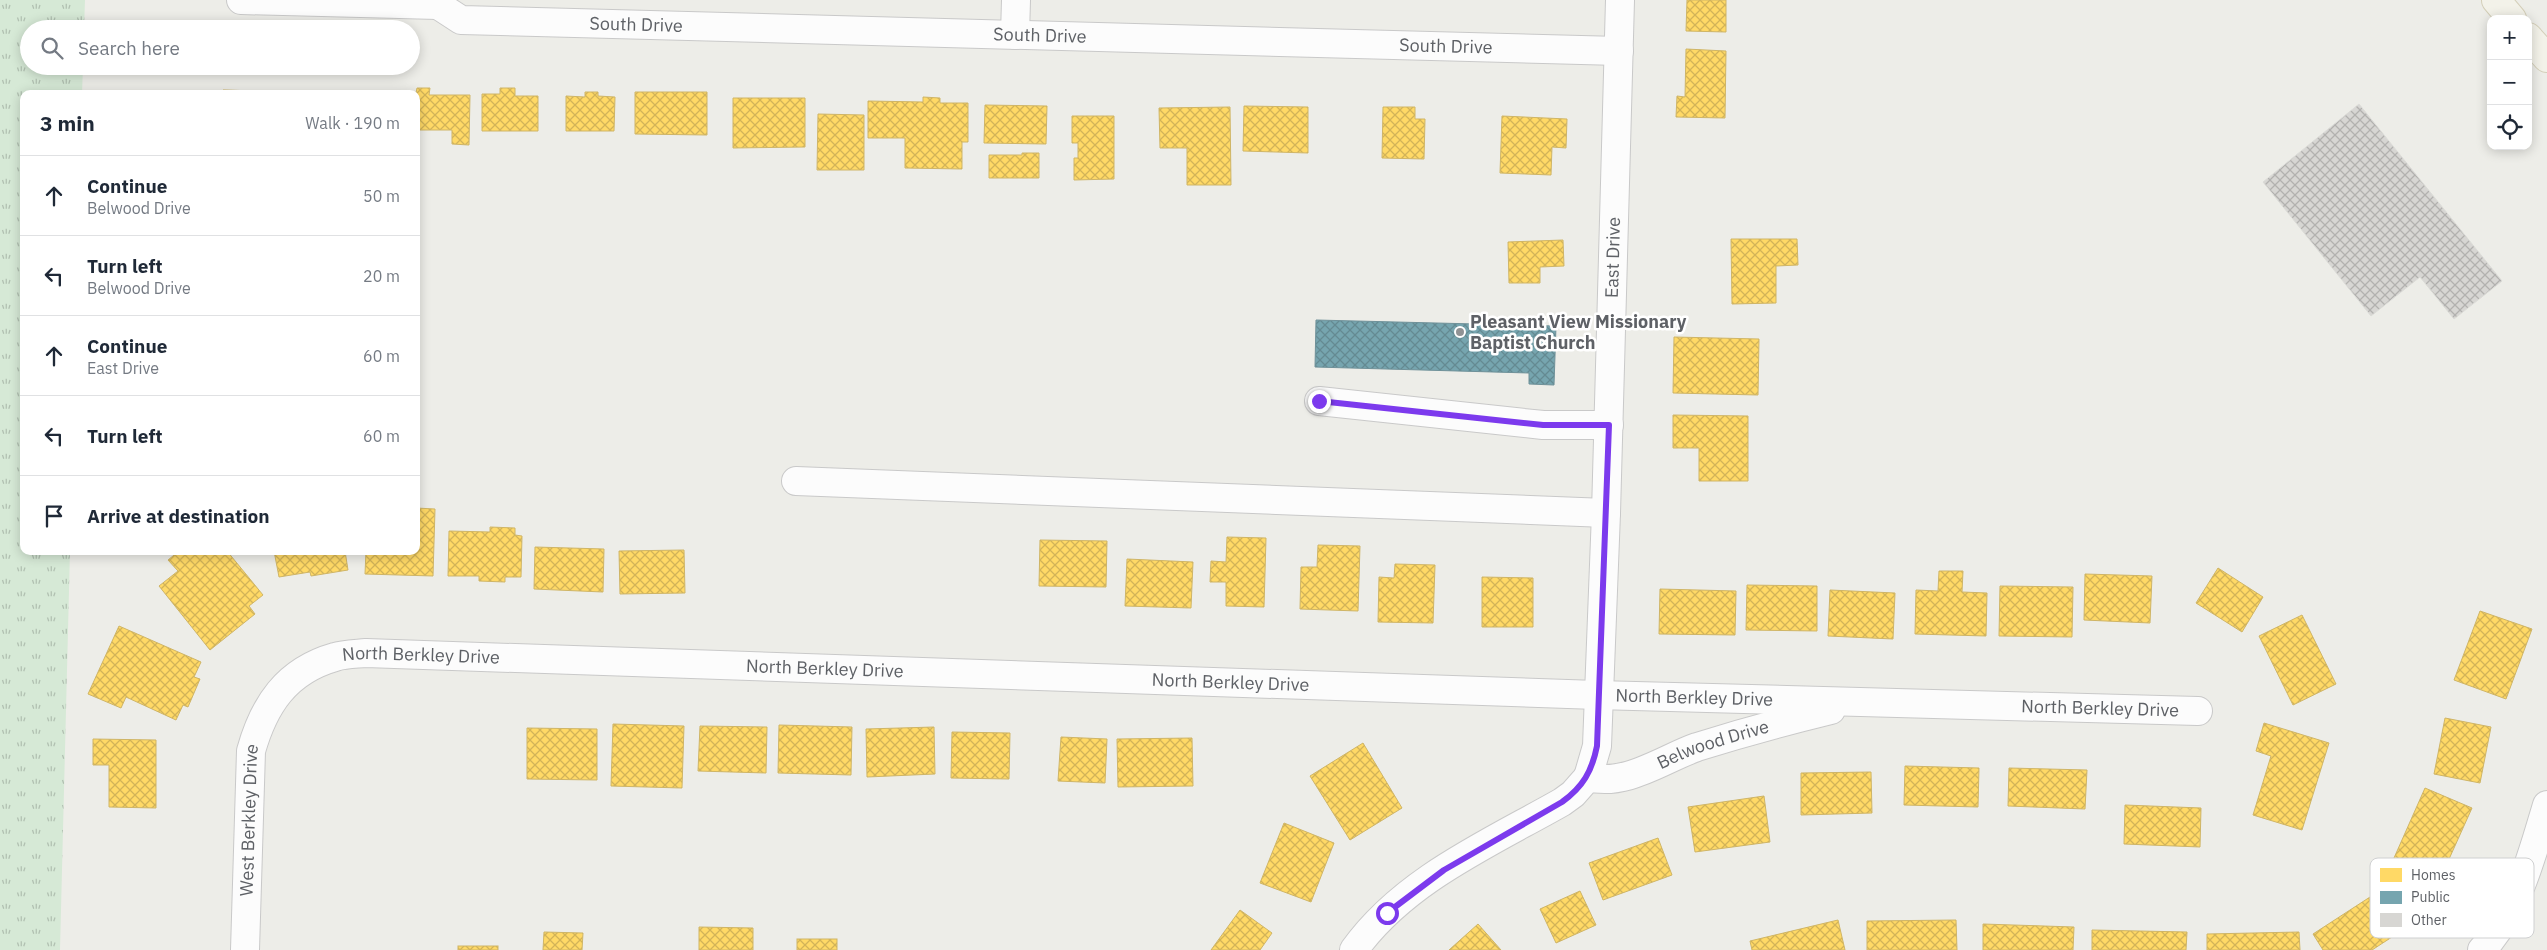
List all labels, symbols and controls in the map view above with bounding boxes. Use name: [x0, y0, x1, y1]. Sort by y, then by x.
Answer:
street label: South Drive: [589, 11, 683, 37]
map controls: [2487, 15, 2532, 150]
button: +: [2487, 15, 2532, 60]
search box: [20, 20, 420, 75]
street label: South Drive: [993, 22, 1087, 48]
street label: South Drive: [1399, 33, 1493, 59]
icon: search: [38, 34, 66, 62]
text: Search here: [78, 36, 180, 60]
button: −: [2487, 60, 2532, 105]
button: locate: [2487, 105, 2532, 150]
text: 3 min: [40, 109, 95, 137]
text: Walk · 190 m: [305, 113, 400, 133]
text: Continue: [87, 174, 167, 198]
icon: ahead: [40, 182, 68, 210]
text: 50 m: [363, 186, 400, 206]
text: Belwood Drive: [87, 198, 191, 218]
street label: East Drive: [1600, 217, 1625, 298]
text: Turn left: [87, 254, 163, 278]
icon: left: [40, 262, 68, 290]
text: 20 m: [363, 266, 400, 286]
text: Belwood Drive: [87, 278, 191, 298]
place label: Pleasant View Missionary Baptist Church: [1470, 310, 1687, 354]
marker: Pleasant View Missionary Baptist Church: [1454, 326, 1466, 338]
text: Continue: [87, 334, 167, 358]
icon: ahead: [40, 342, 68, 370]
text: 60 m: [363, 346, 400, 366]
text: East Drive: [87, 358, 159, 378]
route end: [1308, 390, 1331, 413]
icon: left: [40, 422, 68, 450]
text: Turn left: [87, 424, 163, 448]
text: 60 m: [363, 426, 400, 446]
icon: arrive: [40, 502, 68, 530]
text: Arrive at destination: [87, 504, 270, 528]
street label: North Berkley Drive: [341, 641, 500, 669]
street label: North Berkley Drive: [746, 654, 904, 682]
street label: North Berkley Drive: [1151, 668, 1310, 696]
street label: North Berkley Drive: [1615, 683, 1774, 711]
street label: North Berkley Drive: [2021, 694, 2179, 721]
street label: Belwood Drive: [1653, 715, 1771, 774]
street label: West Berkley Drive: [235, 741, 264, 897]
legend: [2370, 858, 2534, 938]
text: Homes: [2411, 866, 2456, 884]
text: Public: [2411, 888, 2450, 906]
route start: [1376, 902, 1399, 925]
text: Other: [2411, 911, 2447, 929]

